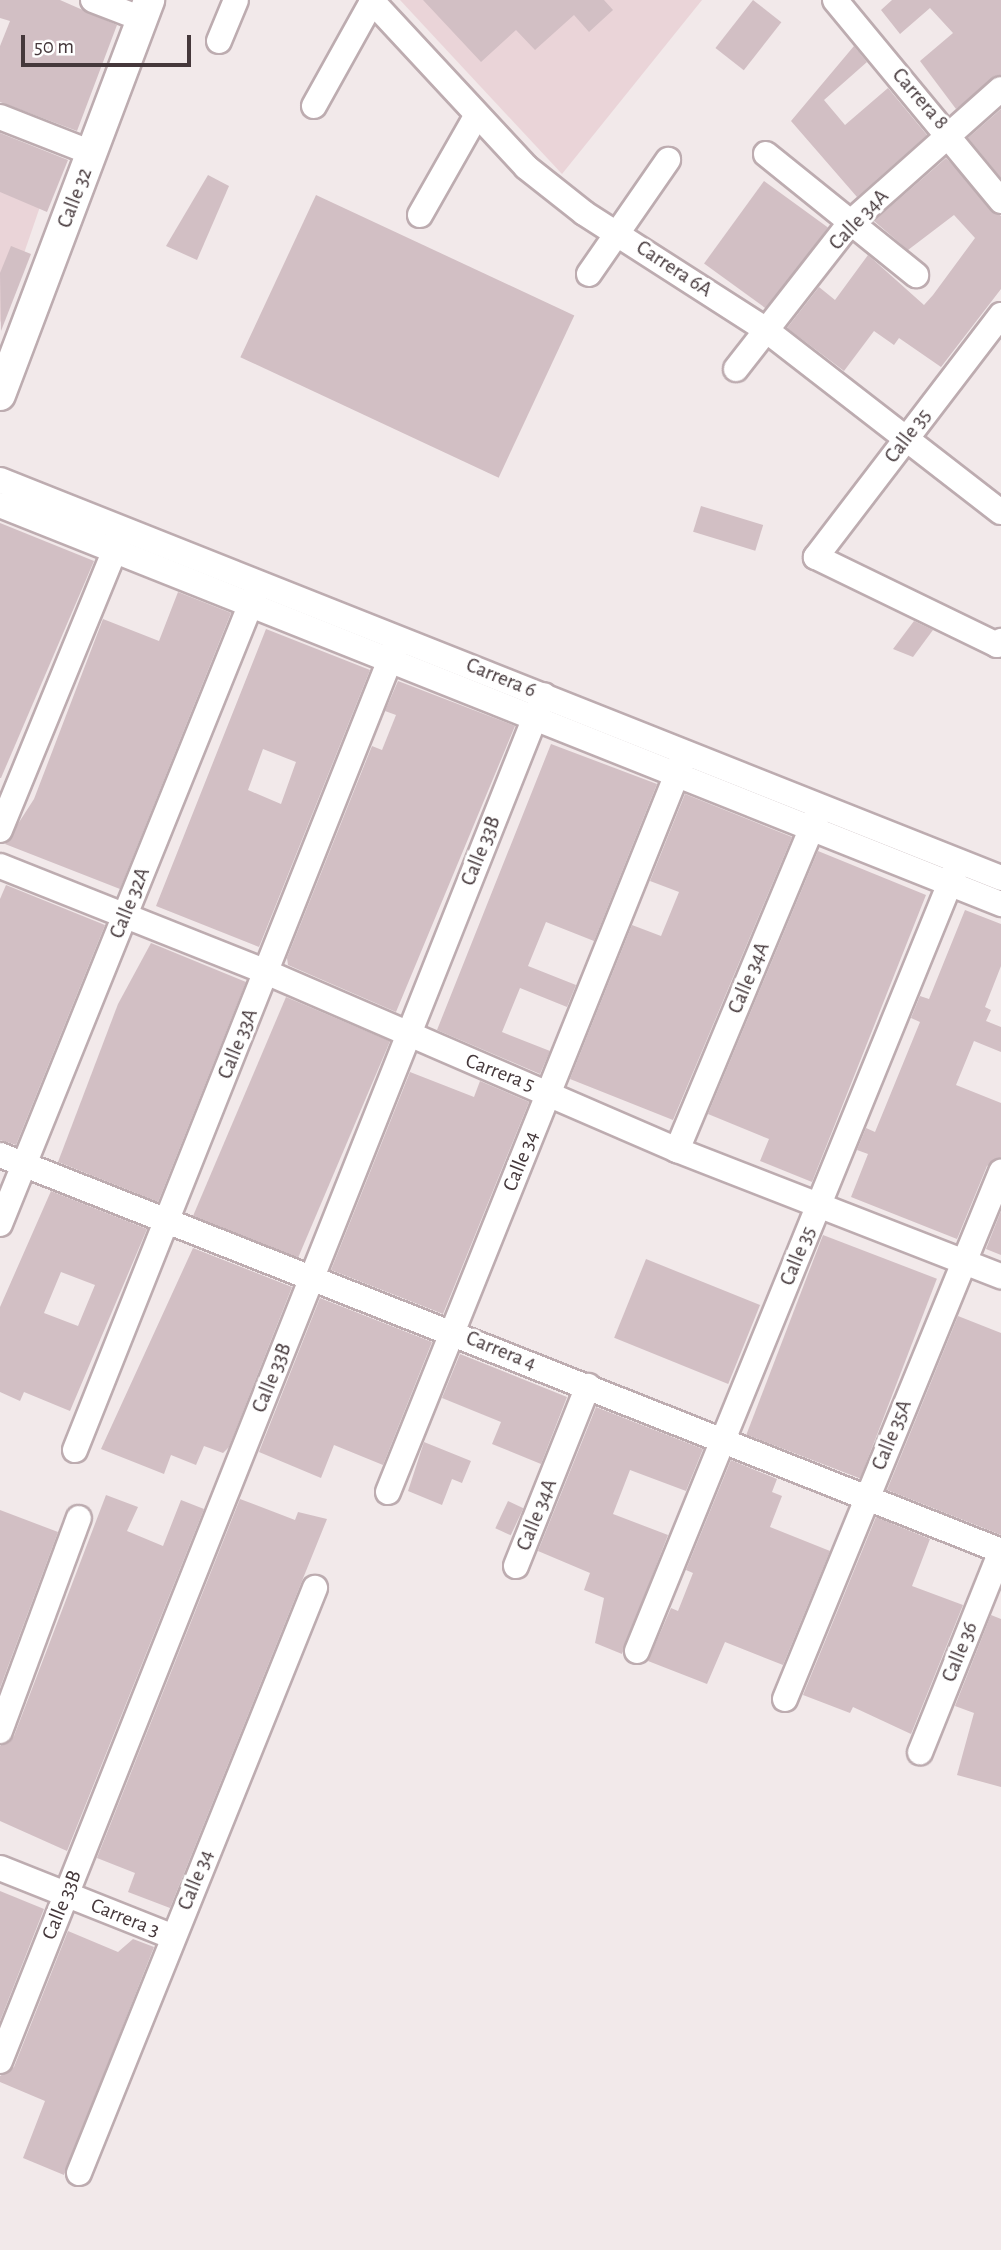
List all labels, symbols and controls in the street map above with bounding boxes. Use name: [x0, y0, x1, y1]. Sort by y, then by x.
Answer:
scale bar: [24, 21, 194, 65]
text: 50 m: [34, 36, 74, 57]
street label: Carrera 8: [886, 63, 954, 135]
street label: Calle 32: [52, 164, 98, 232]
street label: Calle 34A: [824, 184, 894, 256]
street label: Carrera 6A: [631, 235, 717, 303]
street label: Calle 35: [879, 404, 937, 468]
street label: Carrera 6: [462, 653, 540, 703]
street label: Calle 33B: [456, 813, 506, 889]
street label: Calle 32A: [104, 864, 156, 942]
street label: Calle 34A: [723, 939, 775, 1017]
street label: Calle 33A: [213, 1005, 263, 1083]
street label: Carrera 5: [462, 1048, 538, 1098]
street label: Calle 34: [498, 1127, 544, 1195]
street label: Calle 35: [775, 1223, 821, 1289]
street label: Carrera 4: [462, 1326, 540, 1376]
street label: Calle 33B: [247, 1340, 297, 1416]
street label: Calle 35A: [867, 1396, 917, 1474]
street label: Calle 34A: [511, 1475, 563, 1555]
street label: Calle 36: [937, 1618, 983, 1686]
street label: Calle 34: [173, 1846, 219, 1914]
street label: Calle 33B: [37, 1867, 87, 1943]
street label: Carrera 3: [87, 1893, 163, 1943]

